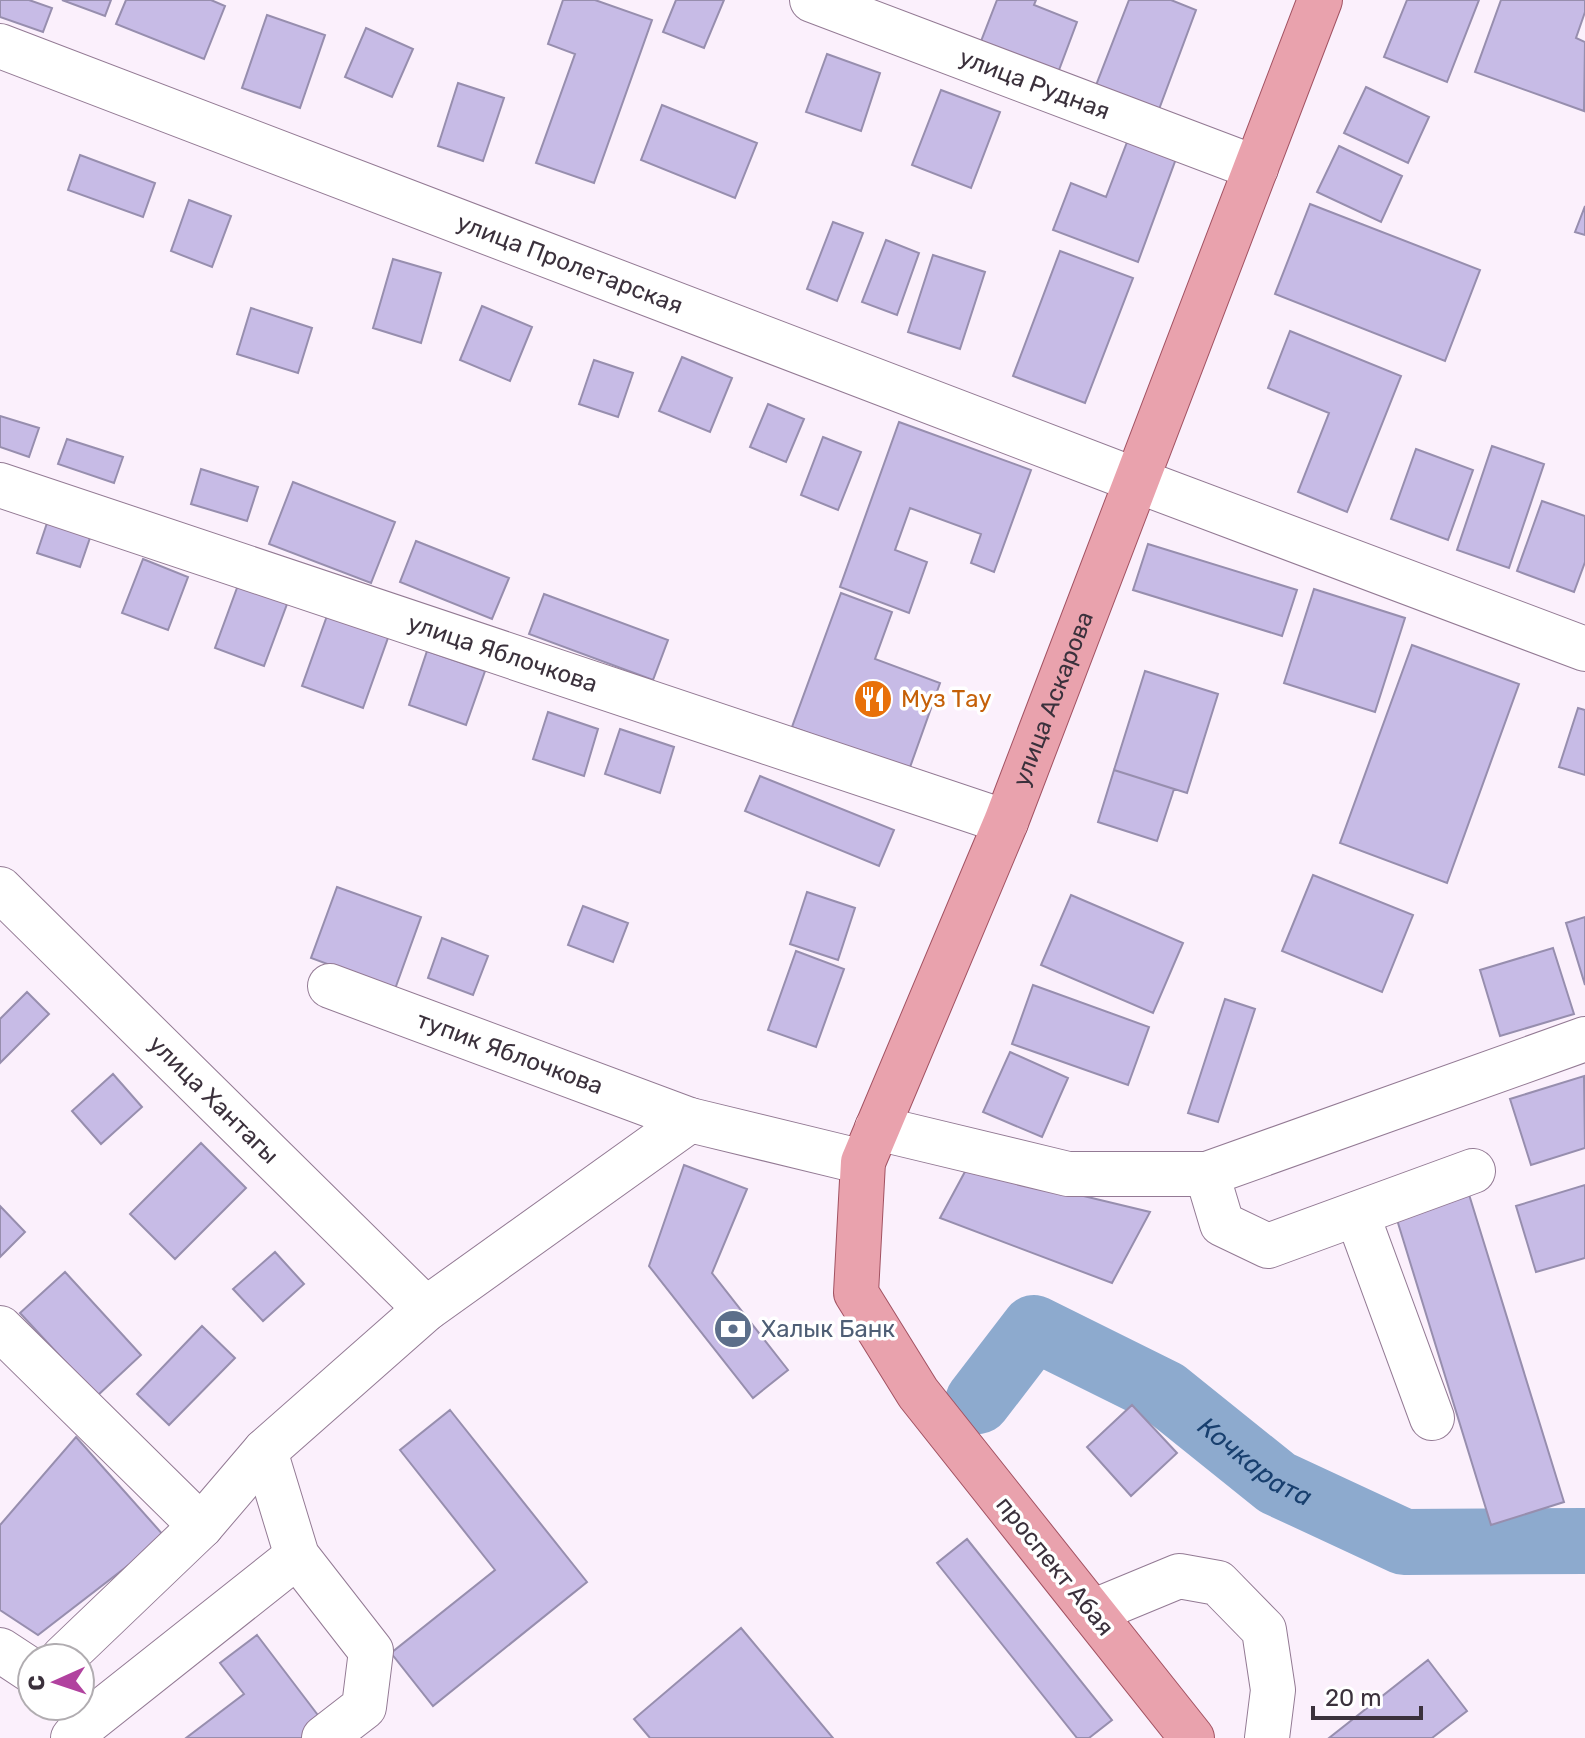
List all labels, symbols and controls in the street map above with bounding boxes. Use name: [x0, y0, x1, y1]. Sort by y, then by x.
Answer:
street label: улица Рудная: [955, 43, 1114, 125]
street label: улица Пролетарская: [453, 208, 687, 320]
street label: улица Аскарова: [1007, 607, 1099, 790]
street label: улица Яблочкова: [404, 609, 601, 698]
restaurant icon: Муз Тау: [852, 678, 894, 720]
place label: Муз Тау: [901, 685, 992, 713]
street label: тупик Яблочкова: [413, 1006, 607, 1100]
street label: улица Хантагы: [143, 1030, 284, 1170]
bank icon: Халык Банк: [712, 1308, 754, 1350]
place label: Халык Банк: [761, 1315, 895, 1343]
water label: Кочкарата: [1192, 1411, 1317, 1513]
street label: проспект Абая: [990, 1491, 1120, 1641]
north arrow: [16, 1642, 96, 1722]
scale bar: [1313, 1670, 1421, 1720]
text: С: [23, 1675, 50, 1691]
text: 20 m: [1325, 1684, 1382, 1712]

